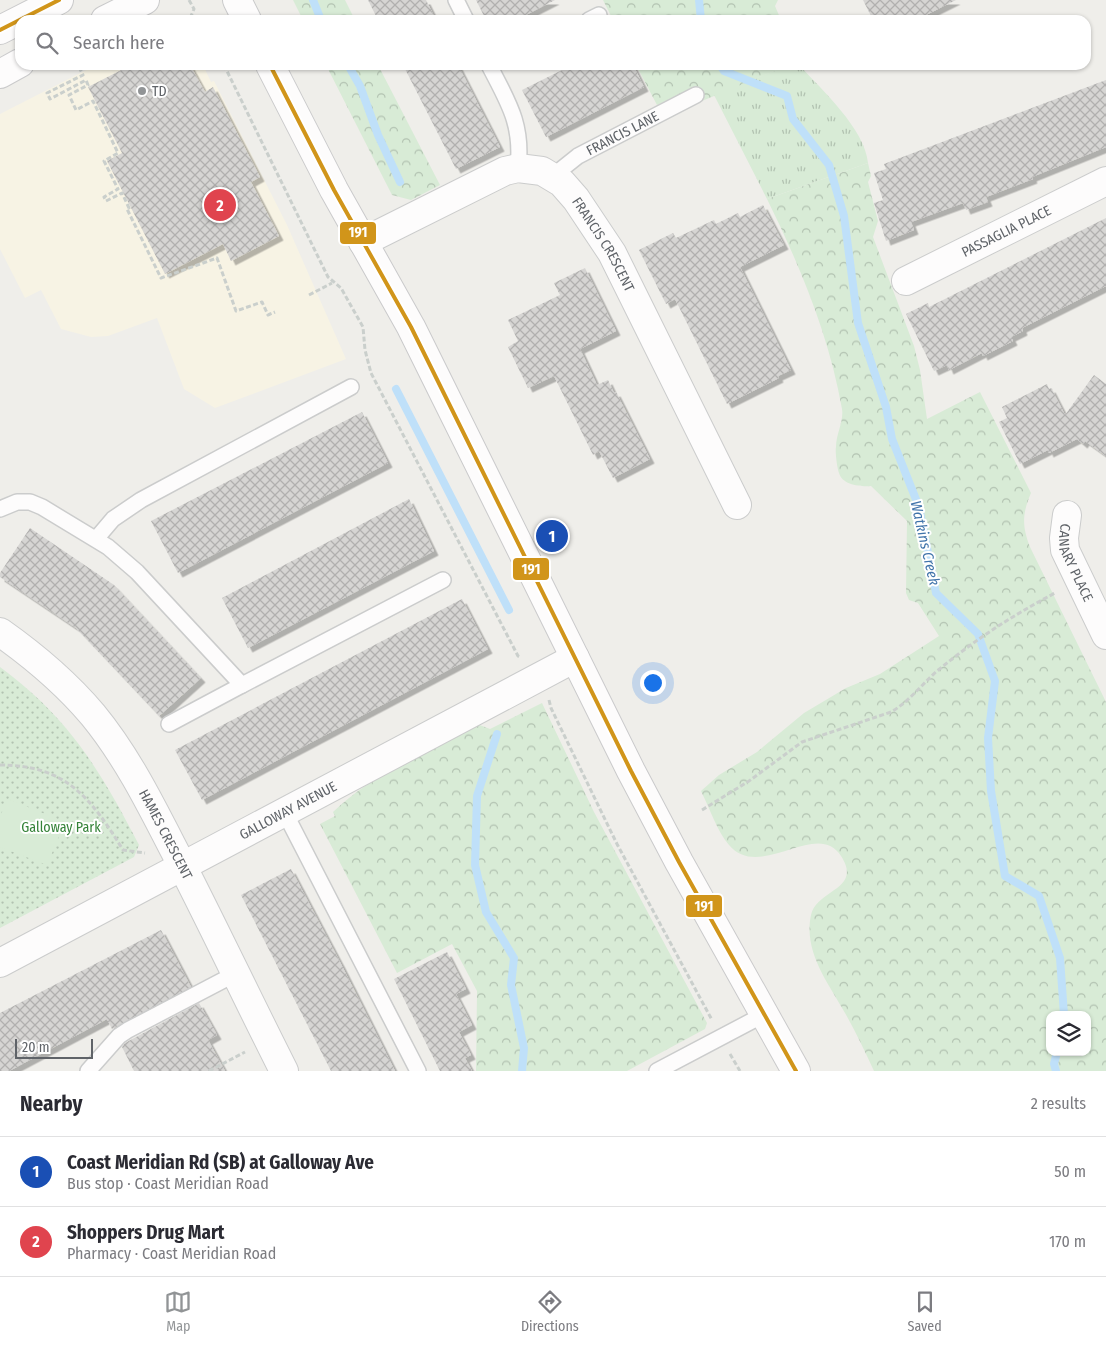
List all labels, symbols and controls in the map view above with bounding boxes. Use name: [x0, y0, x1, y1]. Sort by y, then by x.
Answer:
search box: [15, 15, 1091, 70]
icon: search: [33, 29, 61, 57]
text: Search here: [73, 31, 165, 54]
place label: TD: [152, 83, 167, 100]
marker: TD: [136, 85, 148, 97]
street label: FRANCIS LANE: [583, 107, 662, 159]
pin: 2: [204, 186, 236, 224]
street label: FRANCIS CRESCENT: [569, 194, 639, 295]
street label: PASSAGLIA PLACE: [959, 201, 1054, 260]
line badge: 191: [339, 221, 377, 245]
text: 191: [349, 224, 367, 241]
water label: Watkins Creek: [907, 499, 944, 588]
pin: 1: [536, 517, 568, 555]
street label: CANARY PLACE: [1055, 523, 1097, 604]
line badge: 191: [512, 557, 550, 581]
text: 191: [522, 561, 540, 578]
your location: [640, 670, 666, 696]
street label: GALLOWAY AVENUE: [236, 777, 340, 843]
street label: HAMES CRESCENT: [135, 786, 196, 883]
park label: Galloway Park: [21, 819, 101, 836]
line badge: 191: [685, 894, 723, 918]
text: 191: [695, 898, 713, 915]
map controls: [1046, 1011, 1091, 1056]
button: layers: [1046, 1011, 1091, 1056]
scale bar: [15, 1036, 92, 1059]
text: 20 m: [22, 1039, 50, 1056]
text: Nearby: [20, 1091, 82, 1117]
text: 2 results: [1031, 1094, 1086, 1113]
text: Coast Meridian Rd (SB) at Galloway Ave: [67, 1151, 374, 1174]
text: 1: [33, 1162, 39, 1181]
text: 50 m: [1054, 1162, 1086, 1181]
text: Bus stop · Coast Meridian Road: [67, 1174, 269, 1193]
text: Shoppers Drug Mart: [67, 1221, 225, 1244]
text: 2: [32, 1232, 40, 1251]
text: 170 m: [1049, 1232, 1086, 1251]
text: Pharmacy · Coast Meridian Road: [67, 1244, 276, 1263]
tab: Map: [164, 1288, 192, 1335]
tab: Directions: [521, 1288, 579, 1335]
tab: Saved: [907, 1288, 942, 1335]

